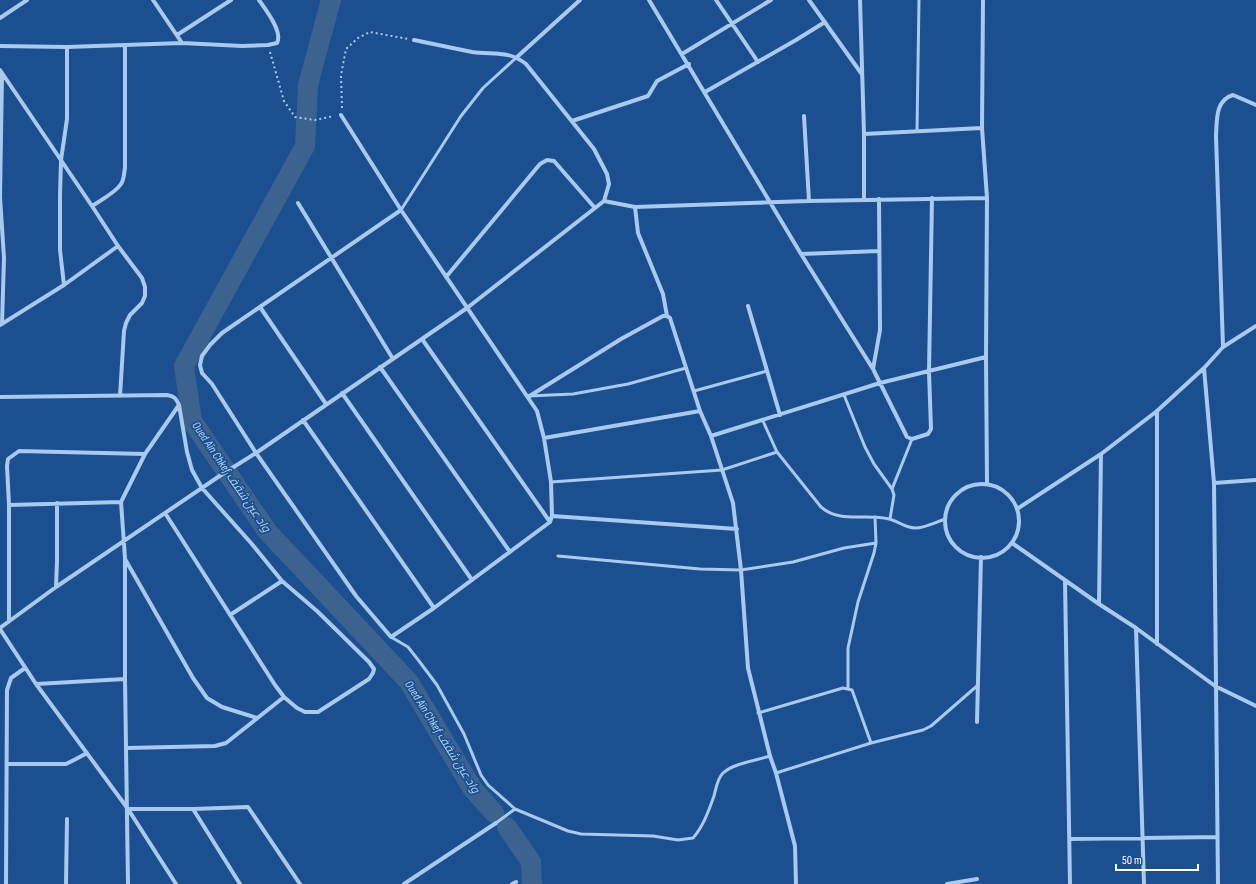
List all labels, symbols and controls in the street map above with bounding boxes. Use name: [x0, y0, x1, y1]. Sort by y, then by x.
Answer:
water label: Oued Aïn Chkef واد عين شقف: [188, 419, 274, 536]
water label: Oued Aïn Chkef واد عين شقف: [401, 678, 484, 797]
scale bar: [1116, 846, 1198, 872]
text: 50 m: [1122, 853, 1142, 868]

